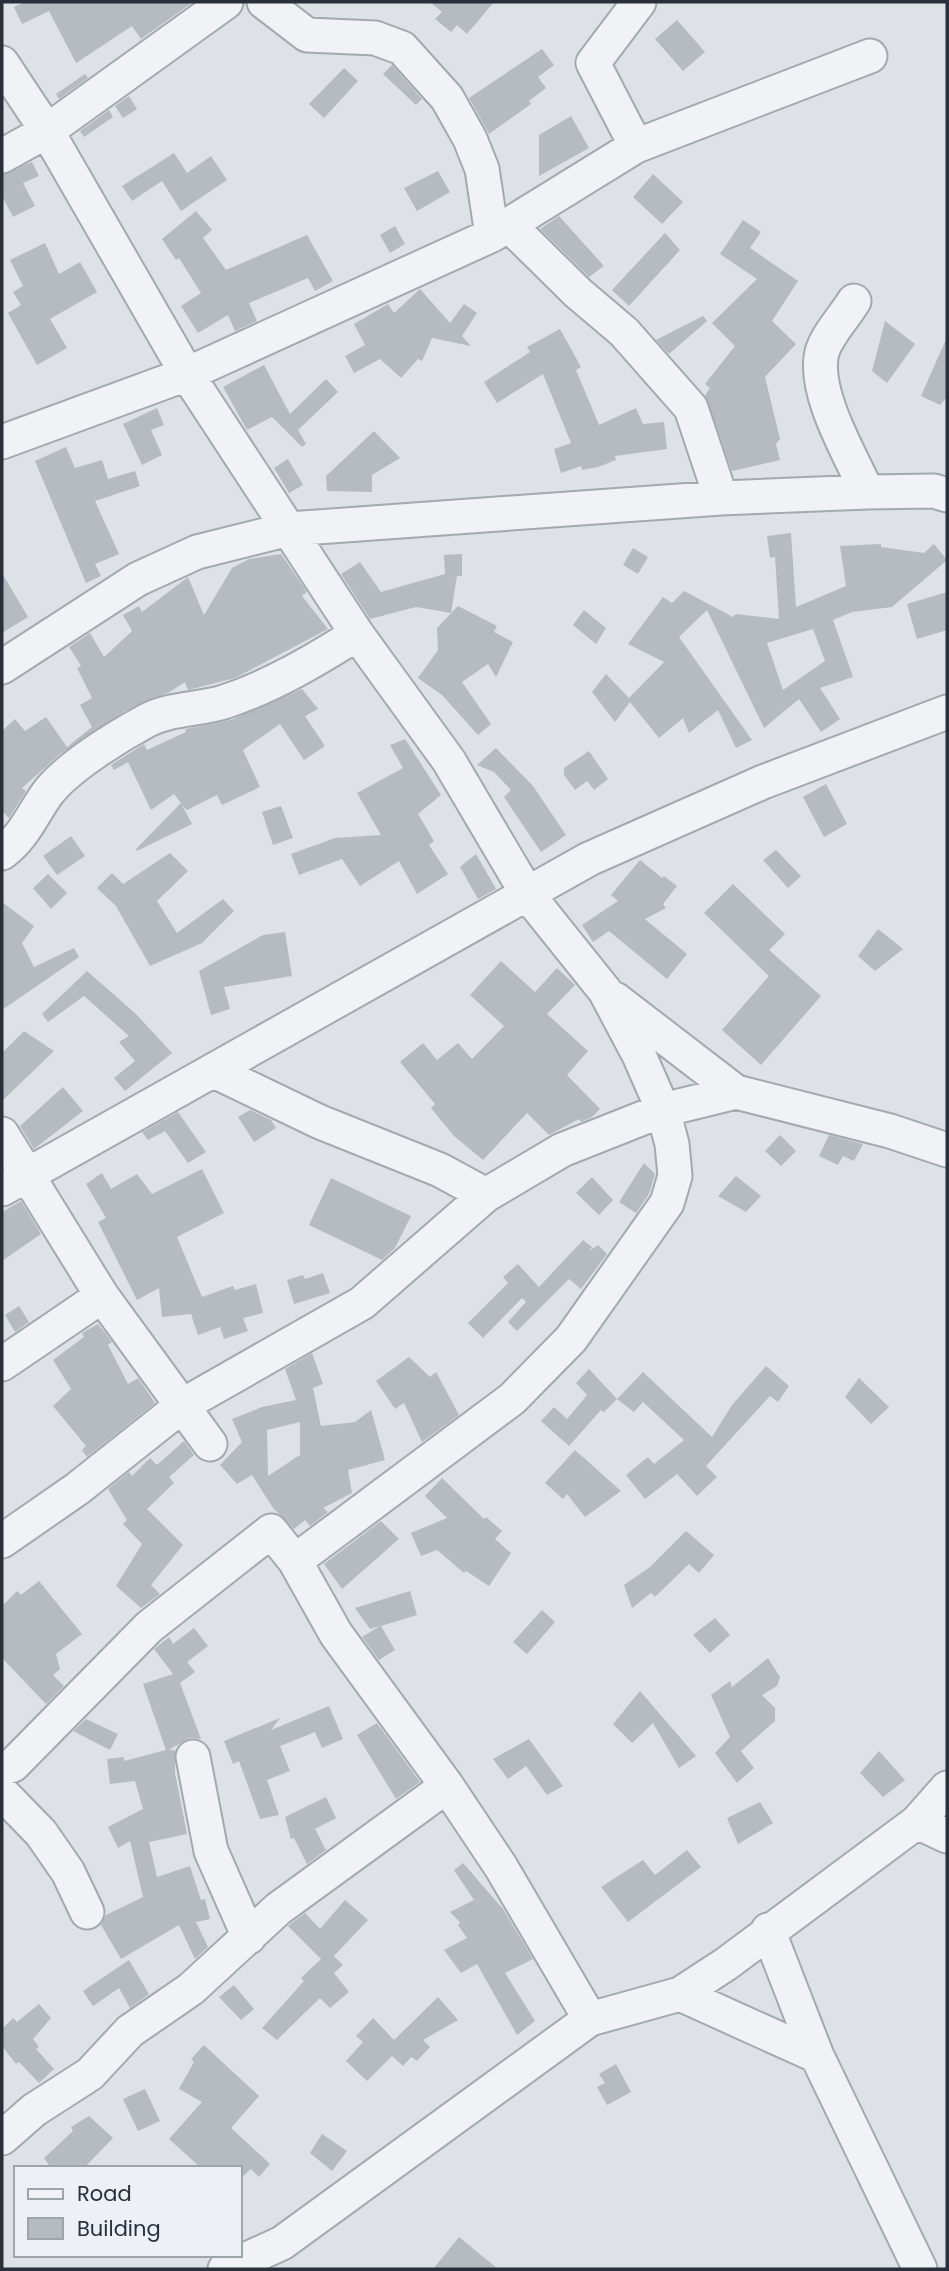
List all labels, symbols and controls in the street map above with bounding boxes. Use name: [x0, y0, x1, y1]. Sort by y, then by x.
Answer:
legend: [14, 2166, 242, 2257]
text: Road: [77, 2179, 132, 2208]
text: Building: [77, 2214, 161, 2243]

